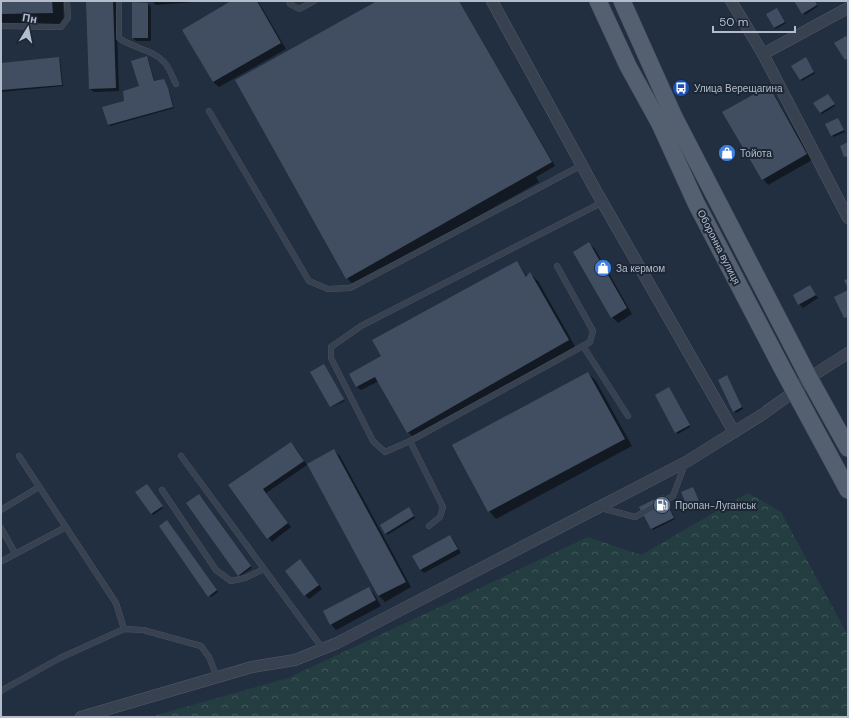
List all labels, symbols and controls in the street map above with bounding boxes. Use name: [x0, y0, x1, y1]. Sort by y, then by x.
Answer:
north arrow: [8, 8, 48, 48]
scale bar: [713, 8, 795, 34]
text: Пн: [21, 10, 38, 26]
text: 50 m: [719, 14, 748, 30]
bus stop icon: Улица Верещагина: [671, 78, 691, 98]
place label: Улица Верещагина: [694, 82, 783, 95]
shop icon: Тойота: [717, 143, 737, 163]
place label: Тойота: [740, 147, 772, 160]
street label: Оборонна вулиця: [695, 208, 743, 286]
shop icon: За кермом: [593, 258, 613, 278]
place label: За кермом: [616, 262, 665, 275]
fuel station icon: Пропан-Луганськ: [652, 495, 672, 515]
place label: Пропан-Луганськ: [675, 499, 757, 512]

